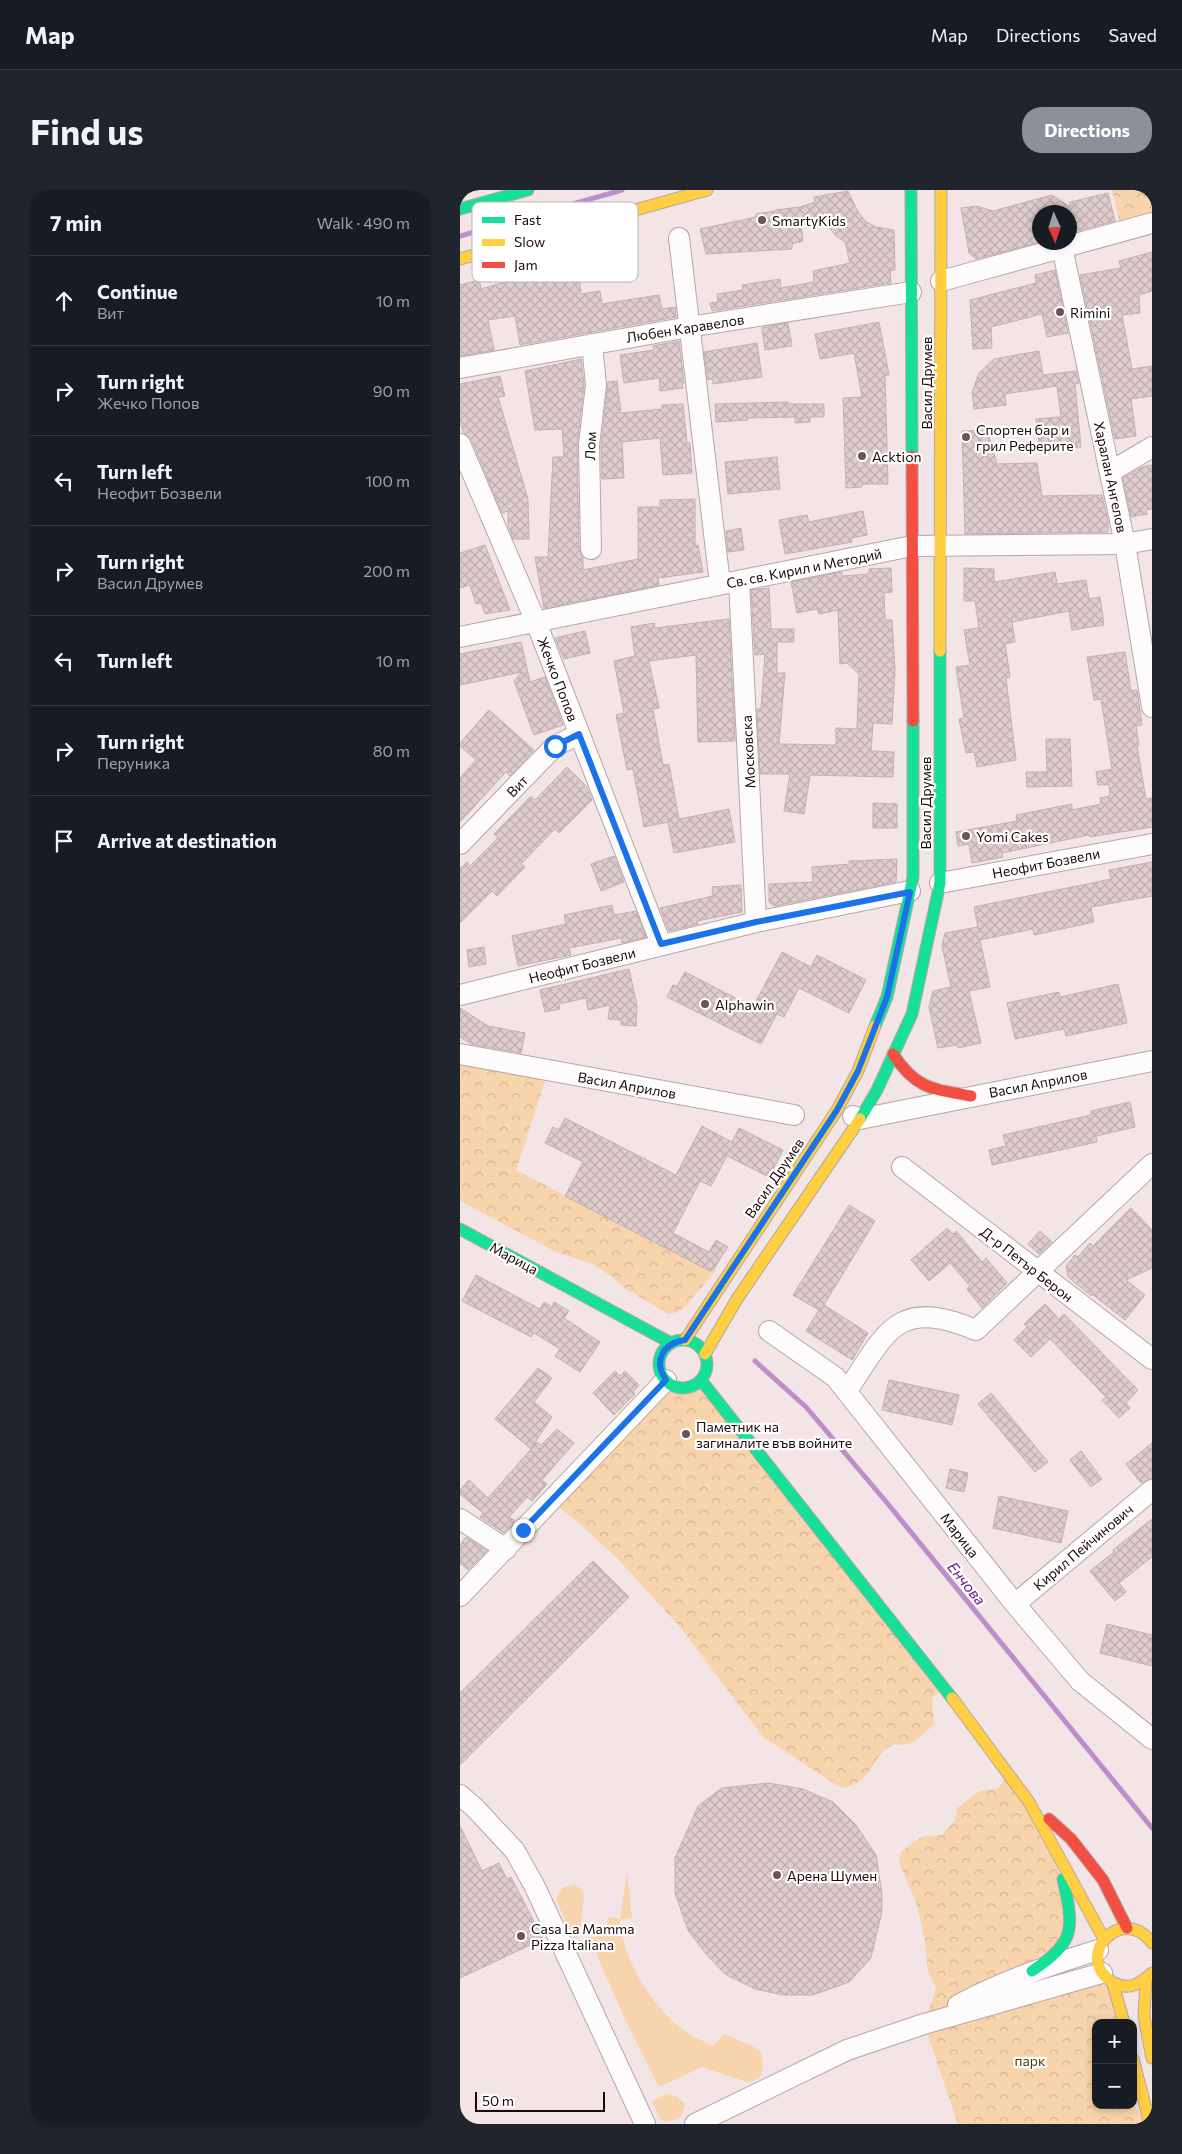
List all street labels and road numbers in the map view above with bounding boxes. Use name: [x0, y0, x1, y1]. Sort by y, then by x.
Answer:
street label: Любен Каравелов: [625, 310, 745, 346]
street label: Васил Друмев: [918, 337, 935, 429]
street label: Харалан Ангелов: [1091, 420, 1131, 534]
street label: Лом: [581, 431, 599, 461]
street label: Св. св. Кирил и Методий: [725, 545, 883, 591]
street label: Жечко Попов: [534, 634, 582, 724]
street label: Московска: [738, 715, 758, 789]
street label: Васил Друмев: [917, 757, 934, 849]
street label: Вит: [503, 771, 532, 800]
street label: Неофит Бозвели: [991, 844, 1101, 882]
street label: Неофит Бозвели: [527, 944, 637, 986]
street label: Васил Априлов: [987, 1065, 1089, 1101]
street label: Васил Априлов: [576, 1068, 678, 1102]
street label: Васил Друмев: [741, 1135, 807, 1221]
street label: Д-р Петър Берон: [977, 1223, 1077, 1305]
street label: Марица: [487, 1238, 541, 1278]
street label: Кирил Пейчинович: [1030, 1500, 1136, 1594]
street label: Марица: [937, 1509, 983, 1561]

